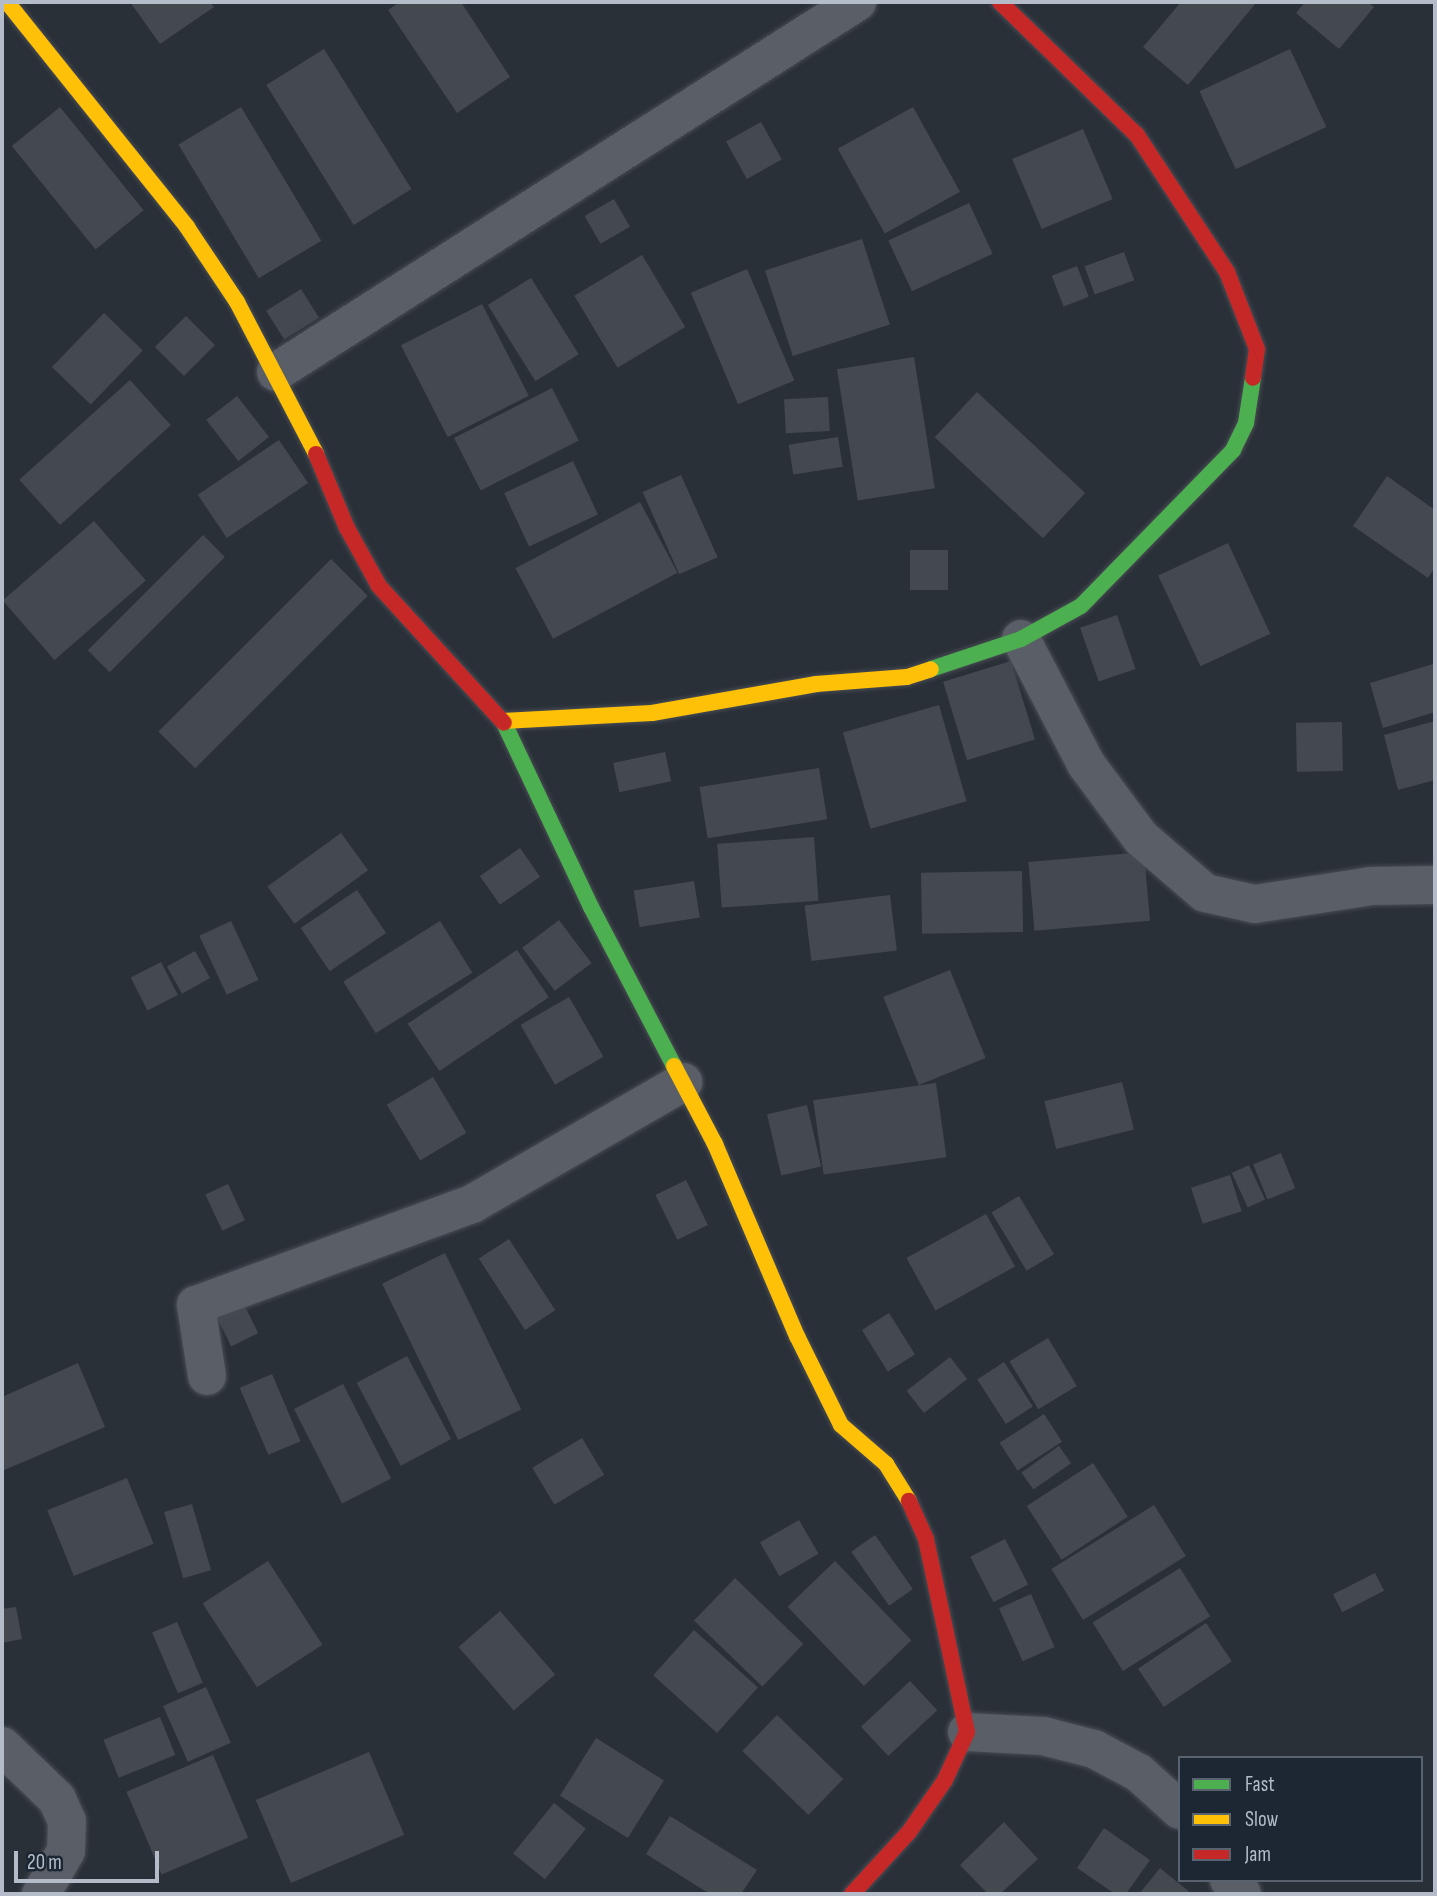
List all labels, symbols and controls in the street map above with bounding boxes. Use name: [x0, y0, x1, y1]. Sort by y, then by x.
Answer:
legend: [1178, 1756, 1423, 1882]
text: Fast: [1245, 1772, 1275, 1797]
text: Slow: [1245, 1807, 1278, 1832]
scale bar: [18, 1836, 163, 1880]
text: Jam: [1245, 1842, 1271, 1867]
text: 20 m: [27, 1850, 62, 1875]

